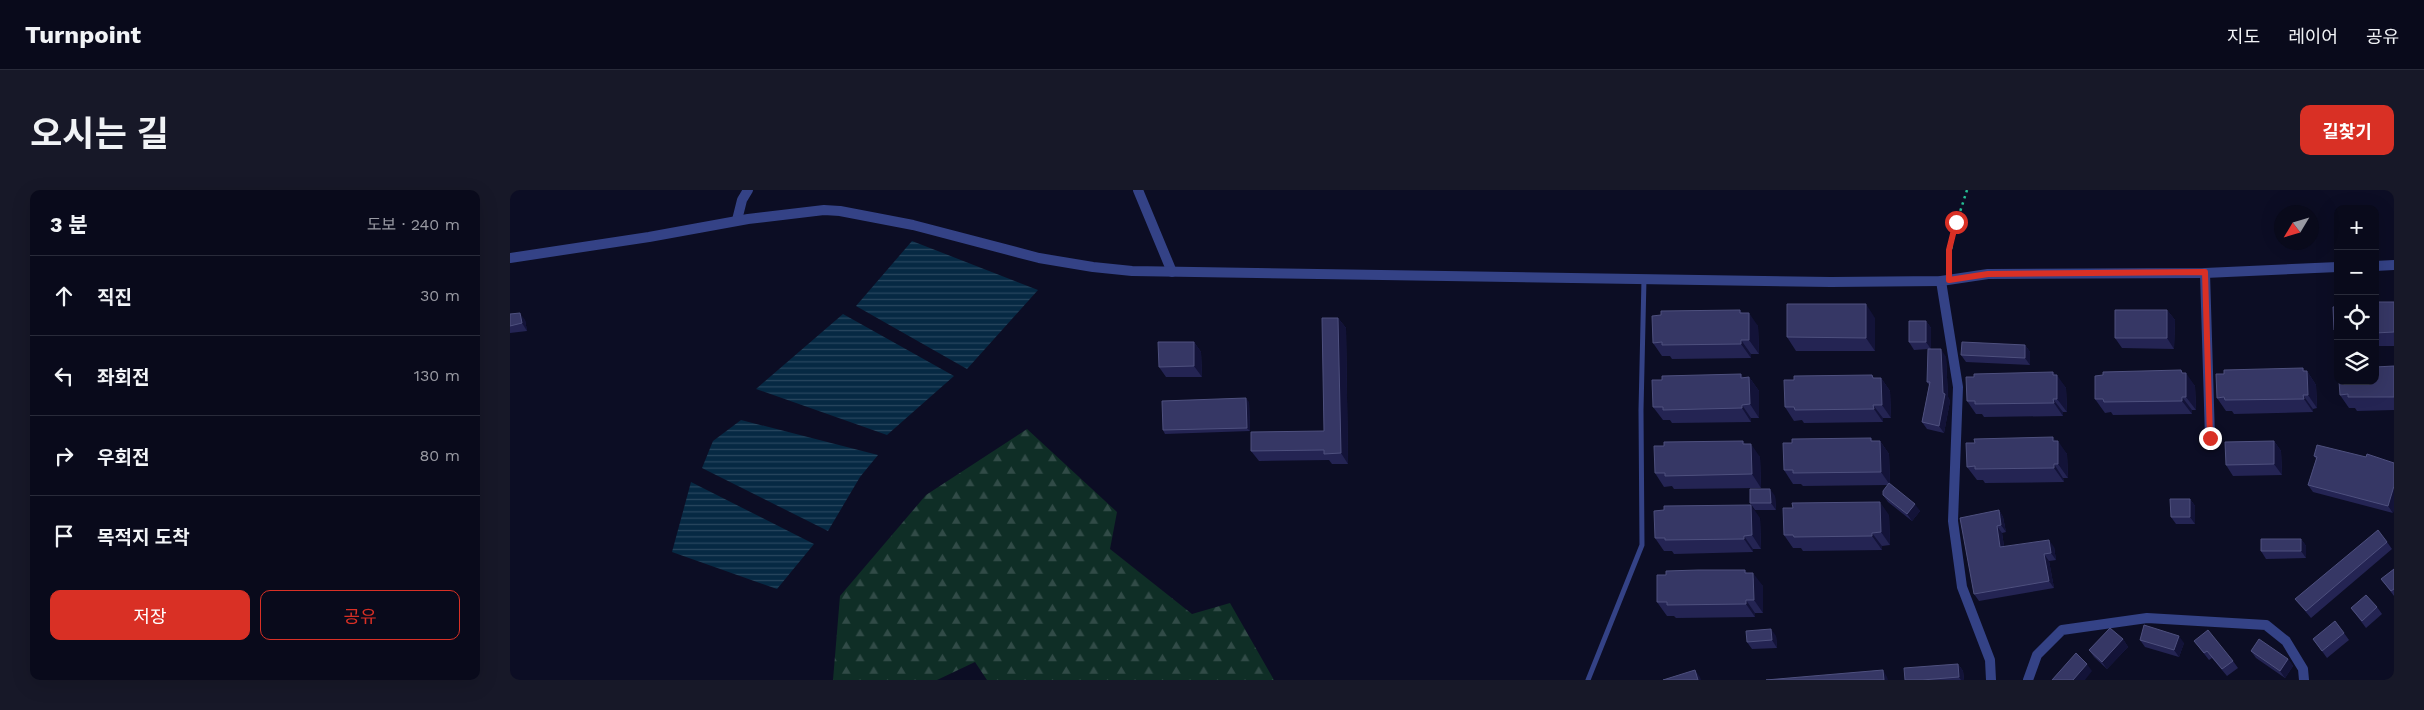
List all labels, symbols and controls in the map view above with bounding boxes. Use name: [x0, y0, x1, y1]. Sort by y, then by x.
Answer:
text: Turnpoint: [25, 21, 141, 49]
text: 지도: [2227, 26, 2260, 47]
text: 레이어: [2288, 26, 2338, 47]
text: 공유: [2366, 26, 2399, 47]
button: 길찾기: [2300, 105, 2394, 155]
text: 오시는 길: [30, 113, 169, 155]
north arrow: [2274, 205, 2319, 250]
map controls: [2334, 205, 2379, 385]
button: +: [2334, 205, 2379, 250]
route start: [1945, 211, 1968, 234]
text: 3 분: [50, 212, 88, 237]
text: 도보 · 240 m: [367, 215, 460, 234]
button: −: [2334, 250, 2379, 295]
icon: ahead: [50, 282, 78, 310]
text: 직진: [97, 286, 132, 309]
text: 30 m: [420, 286, 460, 305]
button: locate: [2334, 295, 2379, 340]
button: layers: [2334, 340, 2379, 385]
icon: left: [50, 362, 78, 390]
text: 좌회전: [97, 366, 149, 389]
text: 130 m: [414, 366, 460, 385]
route end: [2199, 427, 2222, 450]
icon: right: [50, 442, 78, 470]
text: 우회전: [97, 446, 149, 469]
text: 80 m: [419, 446, 460, 465]
icon: arrive: [50, 522, 78, 550]
text: 목적지 도착: [97, 526, 190, 549]
button: 저장: [50, 590, 250, 640]
button: 공유: [260, 590, 460, 640]

